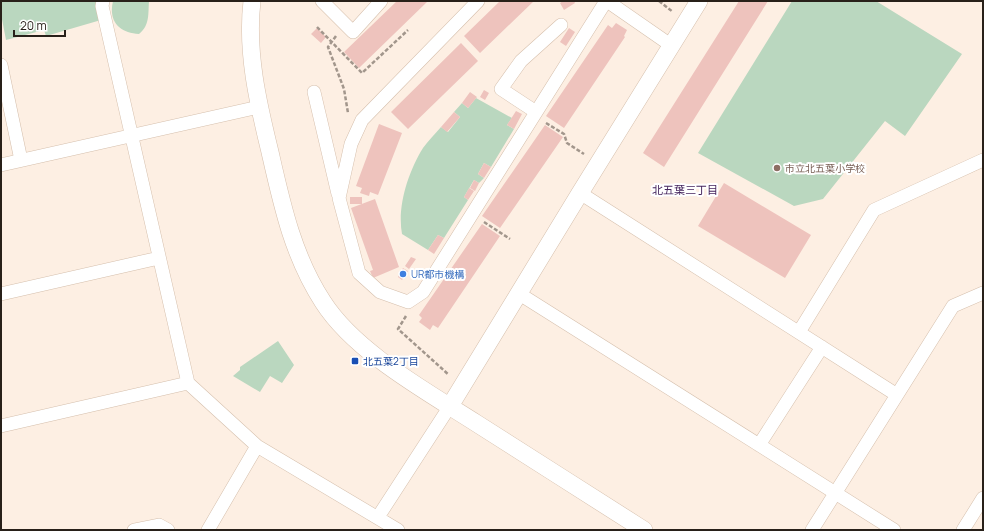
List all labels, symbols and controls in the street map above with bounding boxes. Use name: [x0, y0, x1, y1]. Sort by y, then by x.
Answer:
scale bar: [14, 12, 65, 38]
text: 20 m: [20, 17, 47, 34]
place label: 市立北五葉小学校: [785, 161, 865, 175]
marker: 市立北五葉小学校: [772, 163, 782, 173]
district label: 北五葉三丁目: [652, 182, 718, 197]
place label: UR都市機構: [411, 267, 464, 281]
marker: UR都市機構: [398, 269, 408, 279]
place label: 北五葉2丁目: [363, 354, 419, 368]
marker: 北五葉2丁目: [350, 356, 360, 366]

